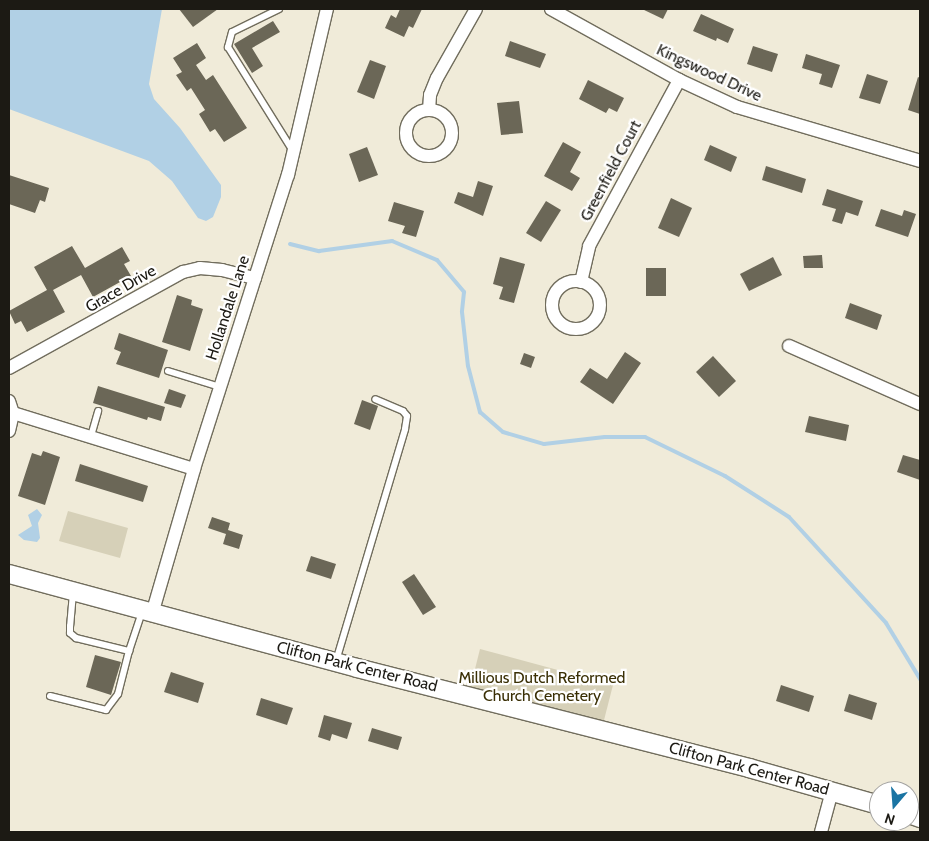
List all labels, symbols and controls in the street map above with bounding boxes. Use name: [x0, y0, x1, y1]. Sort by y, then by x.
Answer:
street label: Kingswood Drive: [653, 40, 765, 106]
street label: Greenfield Court: [576, 117, 646, 225]
street label: Hollandale Lane: [202, 253, 254, 363]
street label: Grace Drive: [82, 261, 160, 317]
street label: Clifton Park Center Road: [275, 638, 439, 696]
park label: Millious Dutch Reformed Church Cemetery: [459, 668, 625, 706]
street label: Clifton Park Center Road: [667, 738, 831, 800]
north arrow: [869, 781, 919, 831]
text: N: [882, 809, 897, 829]

